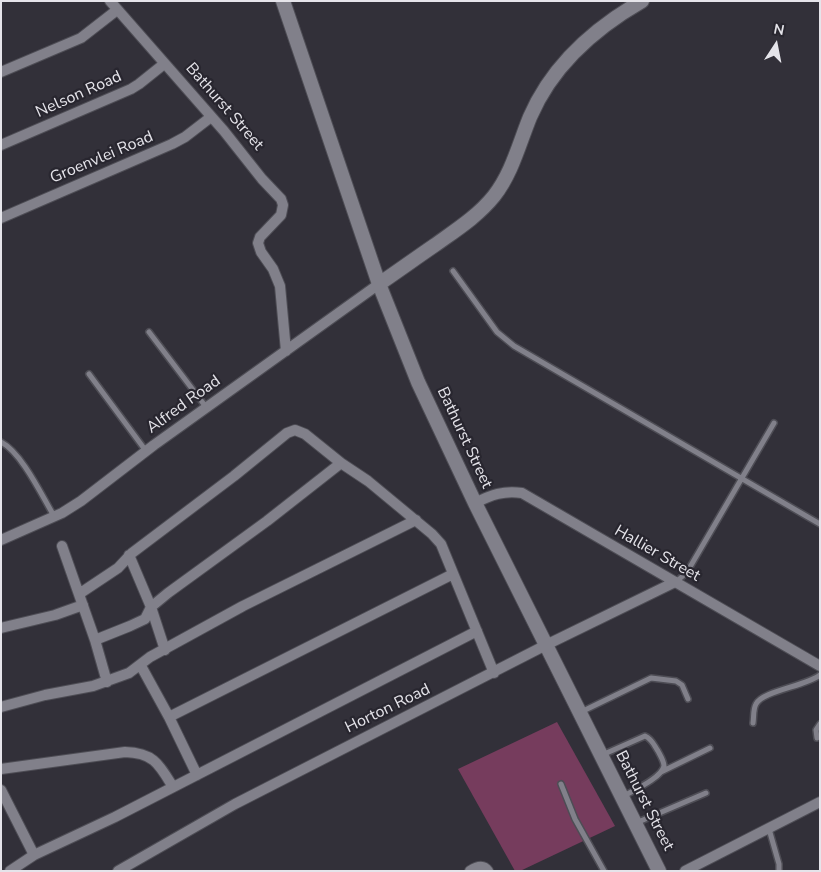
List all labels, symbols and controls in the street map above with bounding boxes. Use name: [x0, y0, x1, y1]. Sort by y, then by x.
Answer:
text: N: [772, 19, 786, 40]
north arrow: [751, 20, 801, 70]
street label: Bathurst Street: [181, 59, 267, 155]
street label: Nelson Road: [33, 68, 125, 122]
street label: Groenvlei Road: [48, 128, 156, 188]
street label: Alfred Road: [143, 372, 225, 438]
street label: Bathurst Street: [432, 384, 496, 492]
street label: Hallier Street: [611, 522, 703, 586]
street label: Horton Road: [342, 680, 434, 738]
street label: Bathurst Street: [611, 748, 677, 854]

